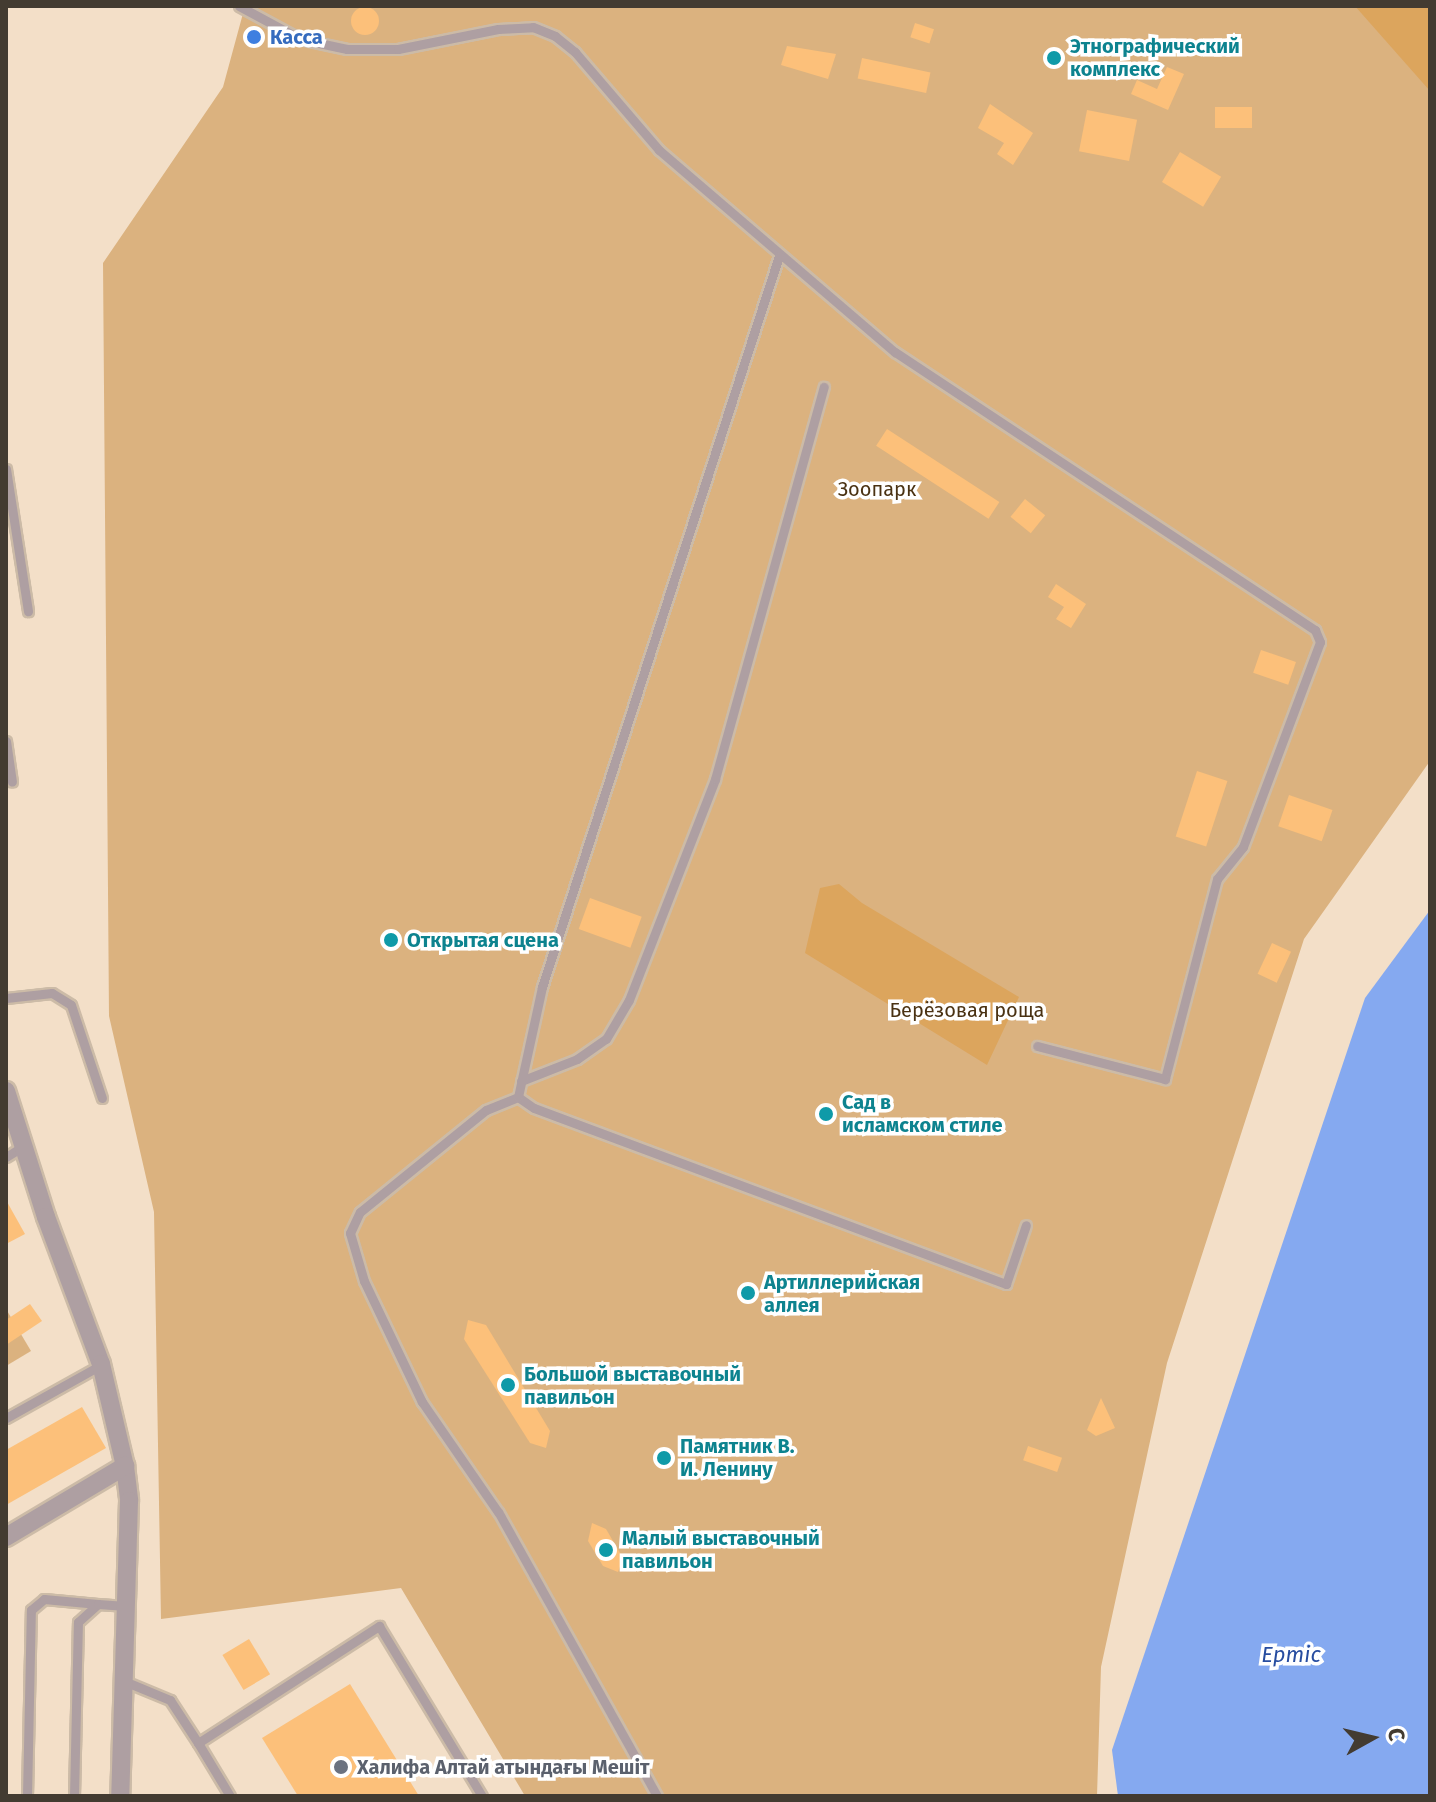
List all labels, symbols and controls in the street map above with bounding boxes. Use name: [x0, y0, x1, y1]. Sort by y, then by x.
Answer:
place label: Касса: [270, 25, 323, 49]
marker: Касса: [245, 28, 263, 46]
place label: Этнографический комплекс: [1070, 34, 1240, 81]
marker: Этнографический комплекс: [1045, 49, 1063, 67]
park label: Зоопарк: [838, 477, 916, 501]
place label: Открытая сцена: [407, 928, 559, 952]
marker: Открытая сцена: [382, 931, 400, 949]
park label: Берёзовая роща: [890, 998, 1044, 1022]
place label: Сад в исламском стиле: [842, 1090, 1003, 1137]
marker: Сад в исламском стиле: [817, 1105, 835, 1123]
place label: Артиллерийская аллея: [764, 1270, 920, 1317]
marker: Артиллерийская аллея: [739, 1284, 757, 1302]
place label: Большой выставочный павильон: [524, 1362, 741, 1409]
marker: Большой выставочный павильон: [499, 1376, 517, 1394]
place label: Памятник В. И. Ленину: [680, 1434, 795, 1481]
marker: Памятник В. И. Ленину: [655, 1449, 673, 1467]
place label: Малый выставочный павильон: [622, 1526, 820, 1573]
marker: Малый выставочный павильон: [597, 1541, 615, 1559]
water label: Ертіс: [1261, 1642, 1321, 1668]
north arrow: [1332, 1698, 1412, 1778]
text: С: [1382, 1726, 1411, 1743]
place label: Халифа Алтай атындағы Мешіт: [357, 1755, 650, 1779]
marker: Халифа Алтай атындағы Мешіт: [332, 1758, 350, 1776]

